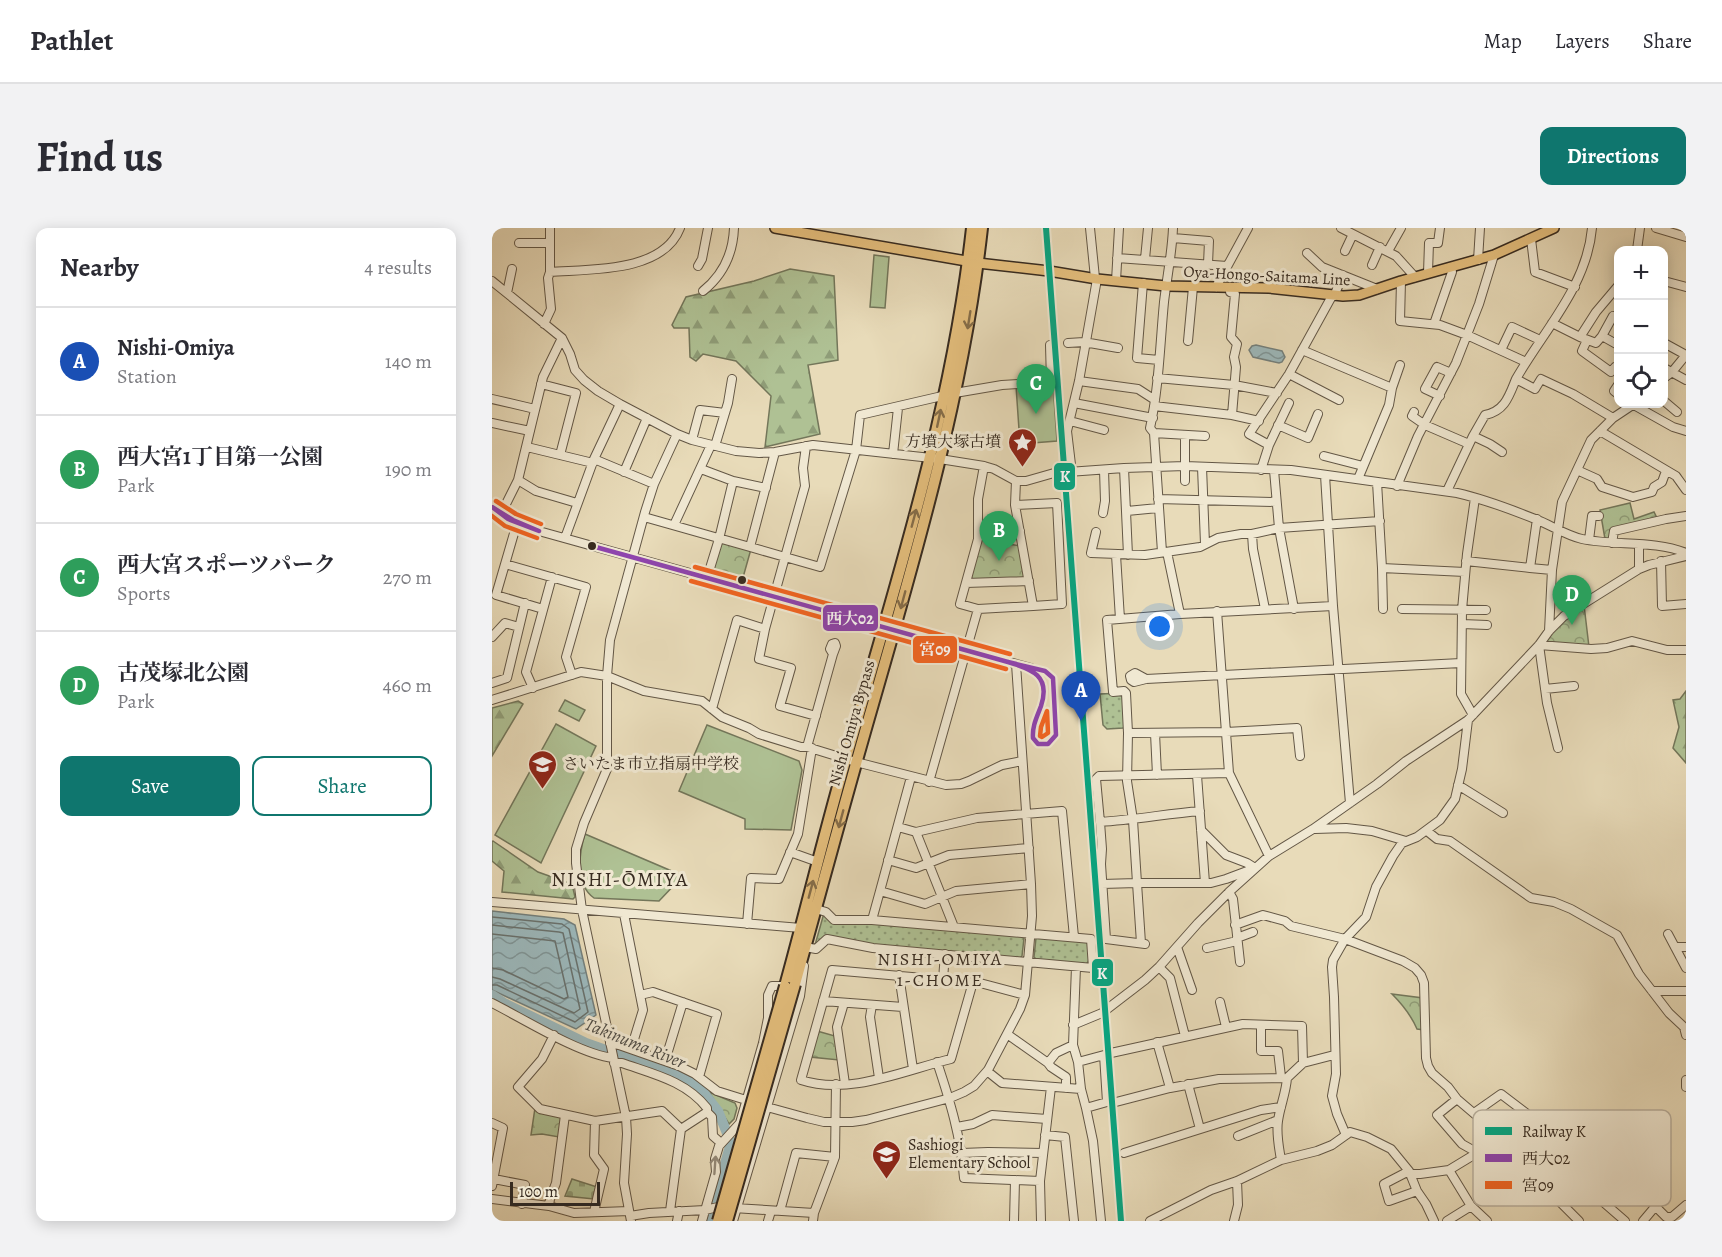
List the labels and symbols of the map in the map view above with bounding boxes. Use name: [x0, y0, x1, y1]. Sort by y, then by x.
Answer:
street label: Oya-Hongo-Saitama Line: [1183, 261, 1351, 291]
one-way arrow: [963, 310, 974, 330]
pin: C: [1016, 364, 1056, 414]
one-way arrow: [934, 409, 945, 428]
place icon: 方墳大塚古墳: [1006, 426, 1038, 468]
place label: 方墳大塚古墳: [905, 431, 1001, 453]
line badge: K: [1053, 462, 1076, 491]
text: K: [1060, 466, 1071, 488]
one-way arrow: [909, 509, 920, 528]
pin: B: [980, 512, 1018, 561]
unlabelled marker: [586, 540, 598, 552]
unlabelled marker: [736, 574, 748, 586]
pin: D: [1552, 576, 1592, 625]
one-way arrow: [896, 591, 908, 610]
line badge: 西大02: [822, 604, 879, 632]
text: 西大02: [826, 608, 874, 630]
your location: [1145, 612, 1174, 641]
line badge: 宮09: [912, 635, 958, 664]
text: 宮09: [919, 639, 951, 661]
street label: Nishi Omiya Bypass: [823, 657, 881, 789]
pin: A: [1062, 672, 1100, 721]
school or university icon: さいたま市立指扇中学校: [526, 748, 558, 790]
place label: さいたま市立指扇中学校: [563, 753, 739, 775]
one-way arrow: [834, 809, 846, 828]
district label: NISHI-ŌMIYA: [551, 866, 689, 893]
one-way arrow: [806, 880, 817, 899]
district label: NISHI-OMIYA 1-CHOME: [877, 947, 1003, 992]
line badge: K: [1091, 958, 1114, 987]
text: K: [1097, 963, 1108, 985]
water label: Takinuma River: [581, 1012, 690, 1074]
legend: [1473, 1110, 1671, 1206]
text: Railway K: [1522, 1121, 1586, 1143]
place label: Sashiogi Elementary School: [908, 1134, 1031, 1174]
school or university icon: Sashiogi Elementary School: [871, 1138, 903, 1180]
text: 西大02: [1522, 1148, 1571, 1170]
one-way arrow: [710, 1155, 721, 1175]
text: 宮09: [1522, 1175, 1554, 1197]
scale bar: [510, 1179, 600, 1206]

